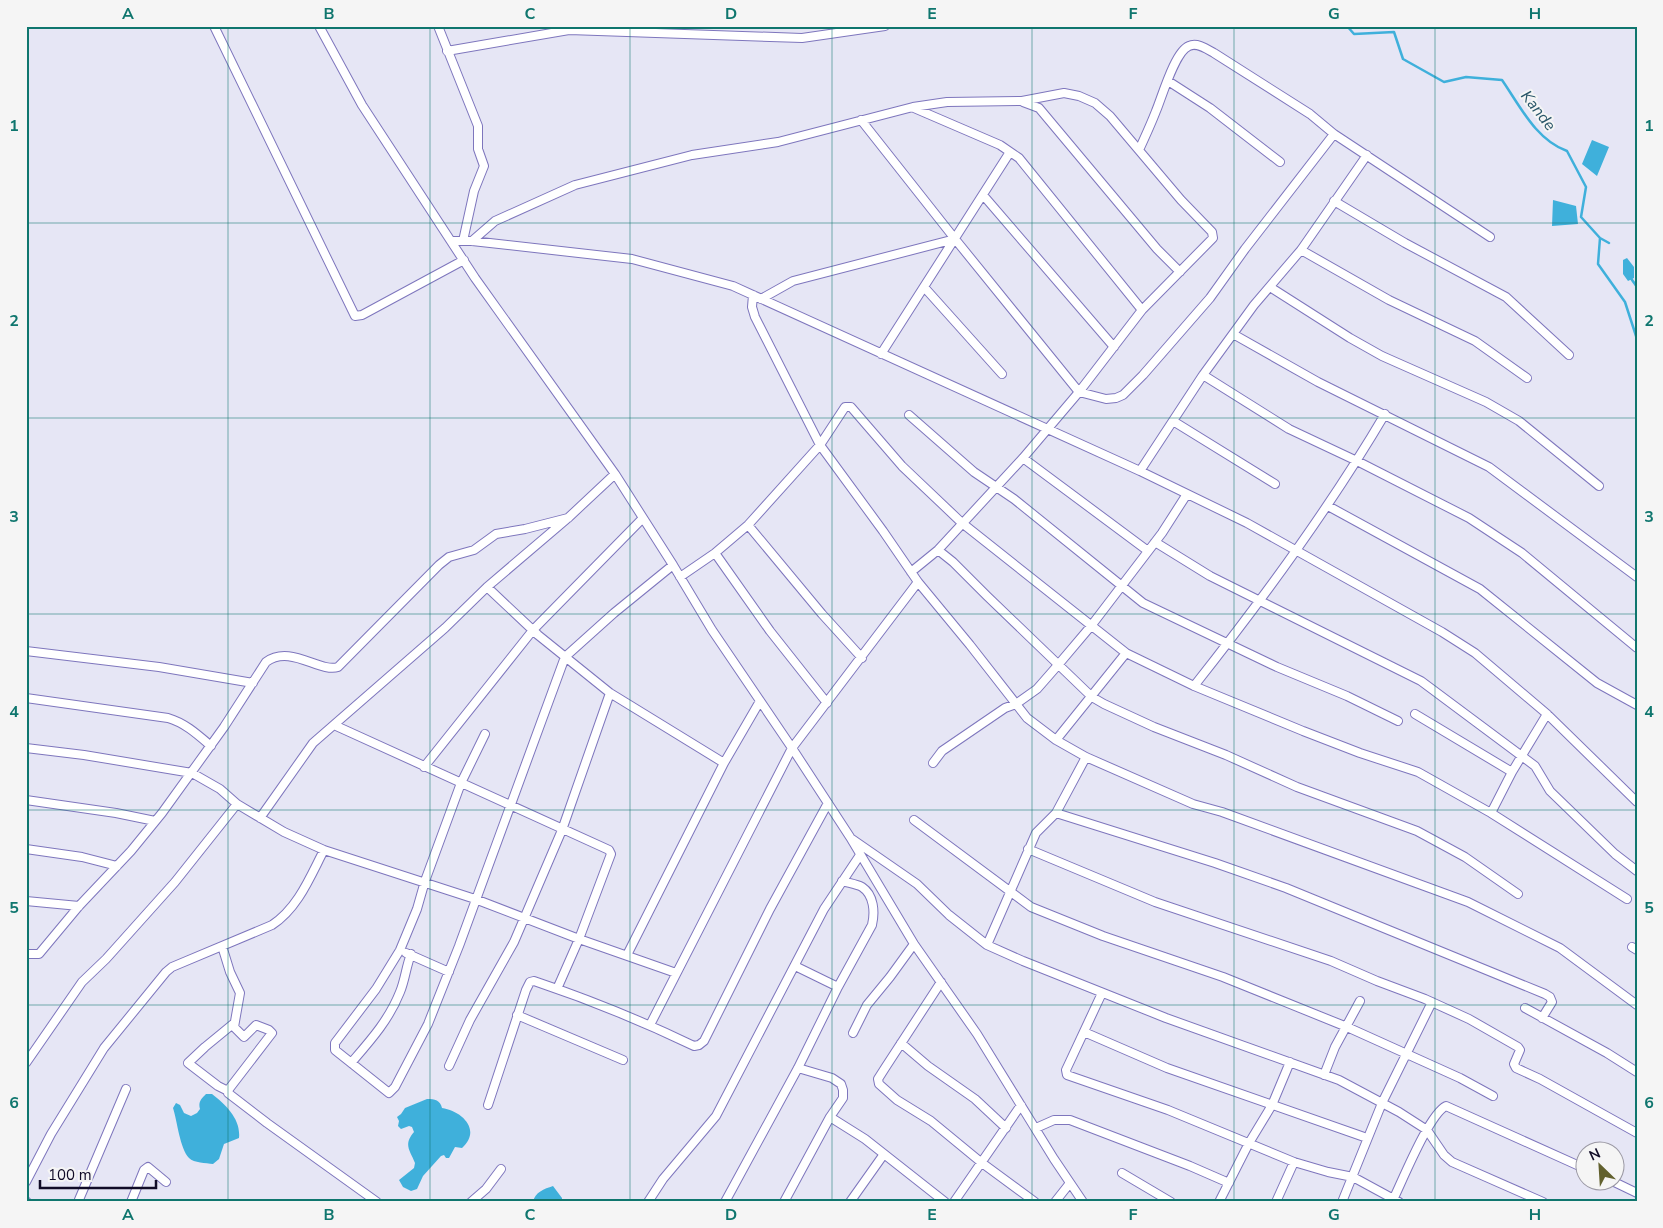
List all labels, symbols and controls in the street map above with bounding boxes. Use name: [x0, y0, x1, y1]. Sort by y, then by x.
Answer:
text: A: [122, 3, 134, 25]
text: B: [323, 3, 335, 25]
text: C: [525, 3, 536, 25]
text: D: [725, 3, 737, 25]
text: E: [927, 3, 937, 25]
text: F: [1129, 3, 1138, 25]
text: G: [1328, 3, 1340, 25]
text: H: [1529, 3, 1541, 25]
water label: Kande: [1516, 86, 1561, 136]
text: 1: [9, 115, 19, 137]
text: 1: [1644, 115, 1654, 137]
text: 2: [9, 310, 19, 332]
text: 2: [1644, 310, 1654, 332]
text: 3: [9, 506, 19, 528]
text: 3: [1644, 506, 1654, 528]
text: 4: [9, 701, 19, 723]
text: 4: [1644, 701, 1654, 723]
text: 5: [9, 897, 19, 919]
text: 5: [1644, 897, 1654, 919]
text: 6: [9, 1092, 19, 1114]
text: 6: [1644, 1092, 1654, 1114]
north arrow: [1576, 1140, 1626, 1190]
text: N: [1586, 1144, 1603, 1165]
scale bar: [40, 1158, 156, 1190]
text: 100 m: [48, 1165, 92, 1185]
text: A: [122, 1204, 134, 1226]
text: B: [323, 1204, 335, 1226]
text: C: [525, 1204, 536, 1226]
text: D: [725, 1204, 737, 1226]
text: E: [927, 1204, 937, 1226]
text: F: [1129, 1204, 1138, 1226]
text: G: [1328, 1204, 1340, 1226]
text: H: [1529, 1204, 1541, 1226]

